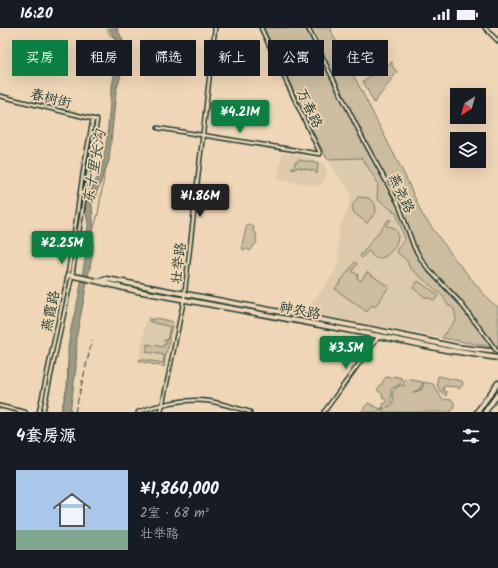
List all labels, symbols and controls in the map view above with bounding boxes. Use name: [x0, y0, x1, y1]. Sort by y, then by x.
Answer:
text: 16:20: [20, 2, 53, 26]
chip: 买房: [12, 40, 68, 76]
chip: 租房: [76, 40, 132, 76]
chip: 筛选: [140, 40, 196, 76]
chip: 新上: [204, 40, 260, 76]
chip: 公寓: [268, 40, 324, 76]
chip: 住宅: [332, 40, 388, 76]
street label: 春树街: [28, 83, 74, 115]
street label: 万春路: [290, 85, 328, 132]
north arrow: [450, 88, 486, 124]
map controls: [450, 88, 486, 168]
pin: ¥4.21M: [207, 100, 273, 134]
text: ¥4.21M: [220, 102, 260, 123]
water label: 东十里长沟: [77, 126, 114, 206]
button: layers: [450, 132, 486, 168]
street label: 燕尧路: [382, 170, 420, 217]
pin: ¥1.86M: [167, 184, 233, 218]
text: ¥1.86M: [180, 186, 220, 207]
pin: ¥2.25M: [29, 231, 95, 265]
text: ¥2.25M: [41, 233, 83, 254]
street label: 壮举路: [166, 241, 192, 285]
street label: 燕霞路: [36, 288, 66, 334]
street label: 神农路: [277, 296, 323, 326]
pin: ¥3.5M: [318, 336, 374, 370]
text: ¥3.5M: [329, 338, 363, 359]
text: 4套房源: [16, 423, 76, 450]
icon: filters: [460, 425, 482, 447]
text: ¥1,860,000: [140, 476, 219, 503]
icon: home: [48, 486, 96, 534]
icon: heart: [460, 499, 482, 521]
text: 2室 · 68 m²: [140, 503, 209, 524]
text: 壮举路: [140, 524, 179, 545]

